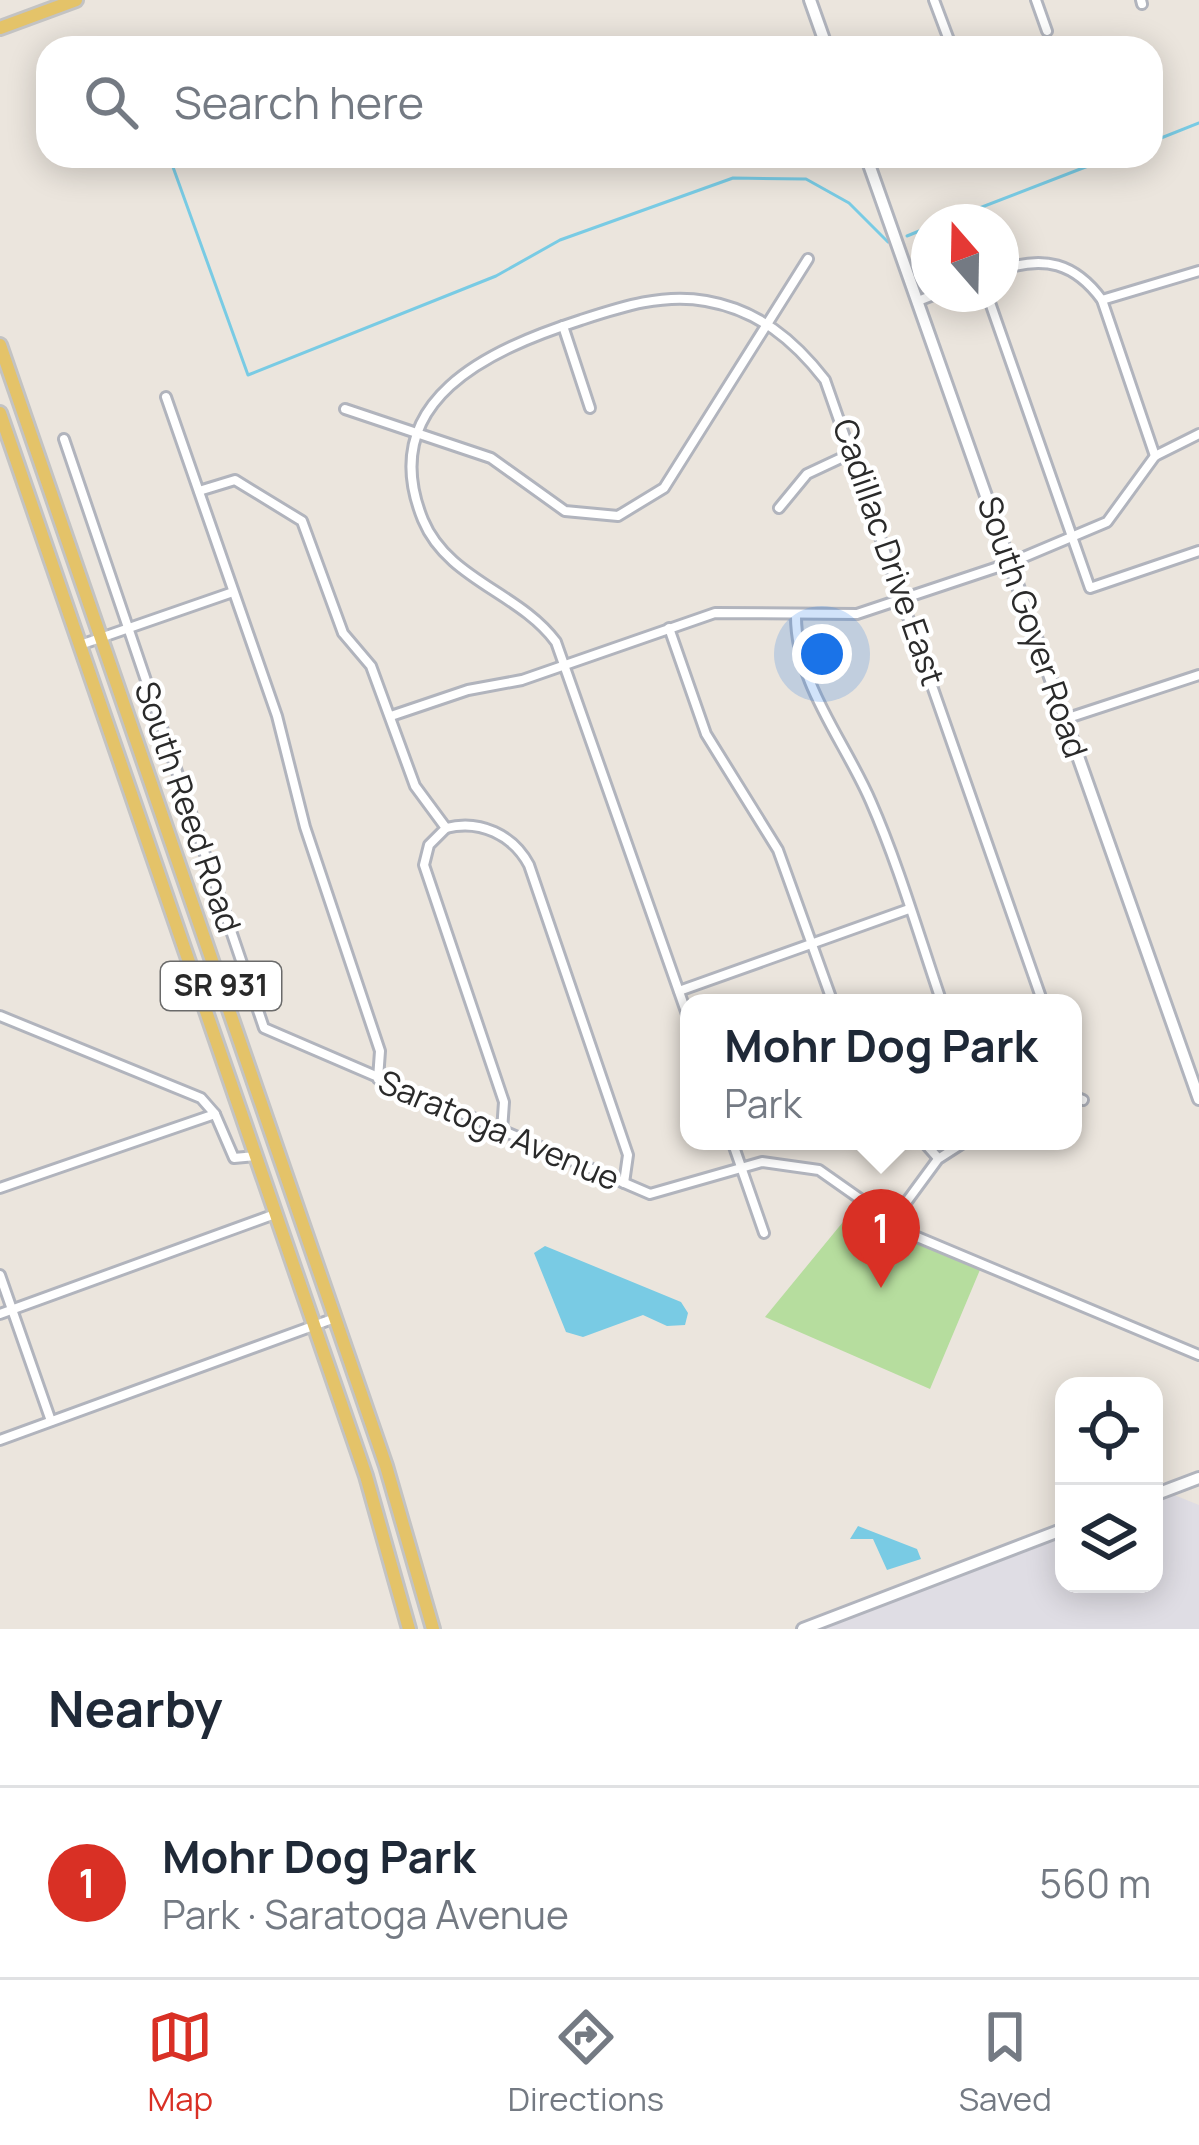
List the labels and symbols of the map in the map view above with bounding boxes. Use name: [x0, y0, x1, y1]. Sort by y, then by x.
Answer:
north arrow: [911, 204, 1019, 312]
street label: Cadillac Drive East: [823, 412, 956, 691]
street label: South Goyer Road: [968, 490, 1099, 764]
your location: [792, 624, 852, 684]
street label: South Reed Road: [124, 675, 253, 938]
road number: SR 931: [161, 962, 281, 1010]
street label: Saratoga Avenue: [372, 1058, 627, 1201]
pin: 1: [842, 1189, 920, 1288]

